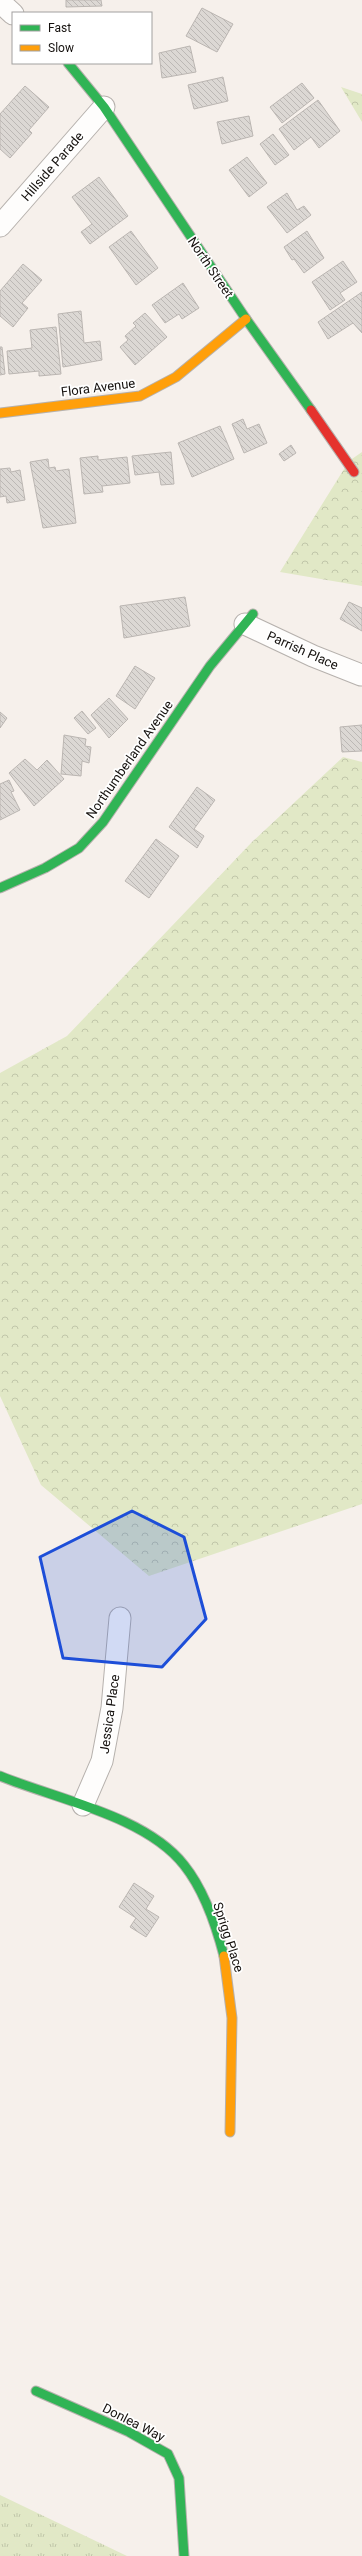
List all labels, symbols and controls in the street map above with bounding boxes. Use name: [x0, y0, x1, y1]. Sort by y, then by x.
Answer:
legend: [12, 12, 152, 64]
text: Fast: [48, 21, 71, 35]
text: Slow: [48, 41, 74, 55]
street label: Hillside Parade: [18, 129, 87, 204]
street label: North Street: [185, 234, 236, 301]
street label: Flora Avenue: [60, 375, 136, 399]
street label: Parrish Place: [265, 628, 341, 673]
street label: Northumberland Avenue: [83, 697, 176, 821]
street label: Jessica Place: [97, 1673, 122, 1755]
street label: Sprigg Place: [210, 1900, 247, 1974]
street label: Donlea Way: [100, 2400, 167, 2445]

